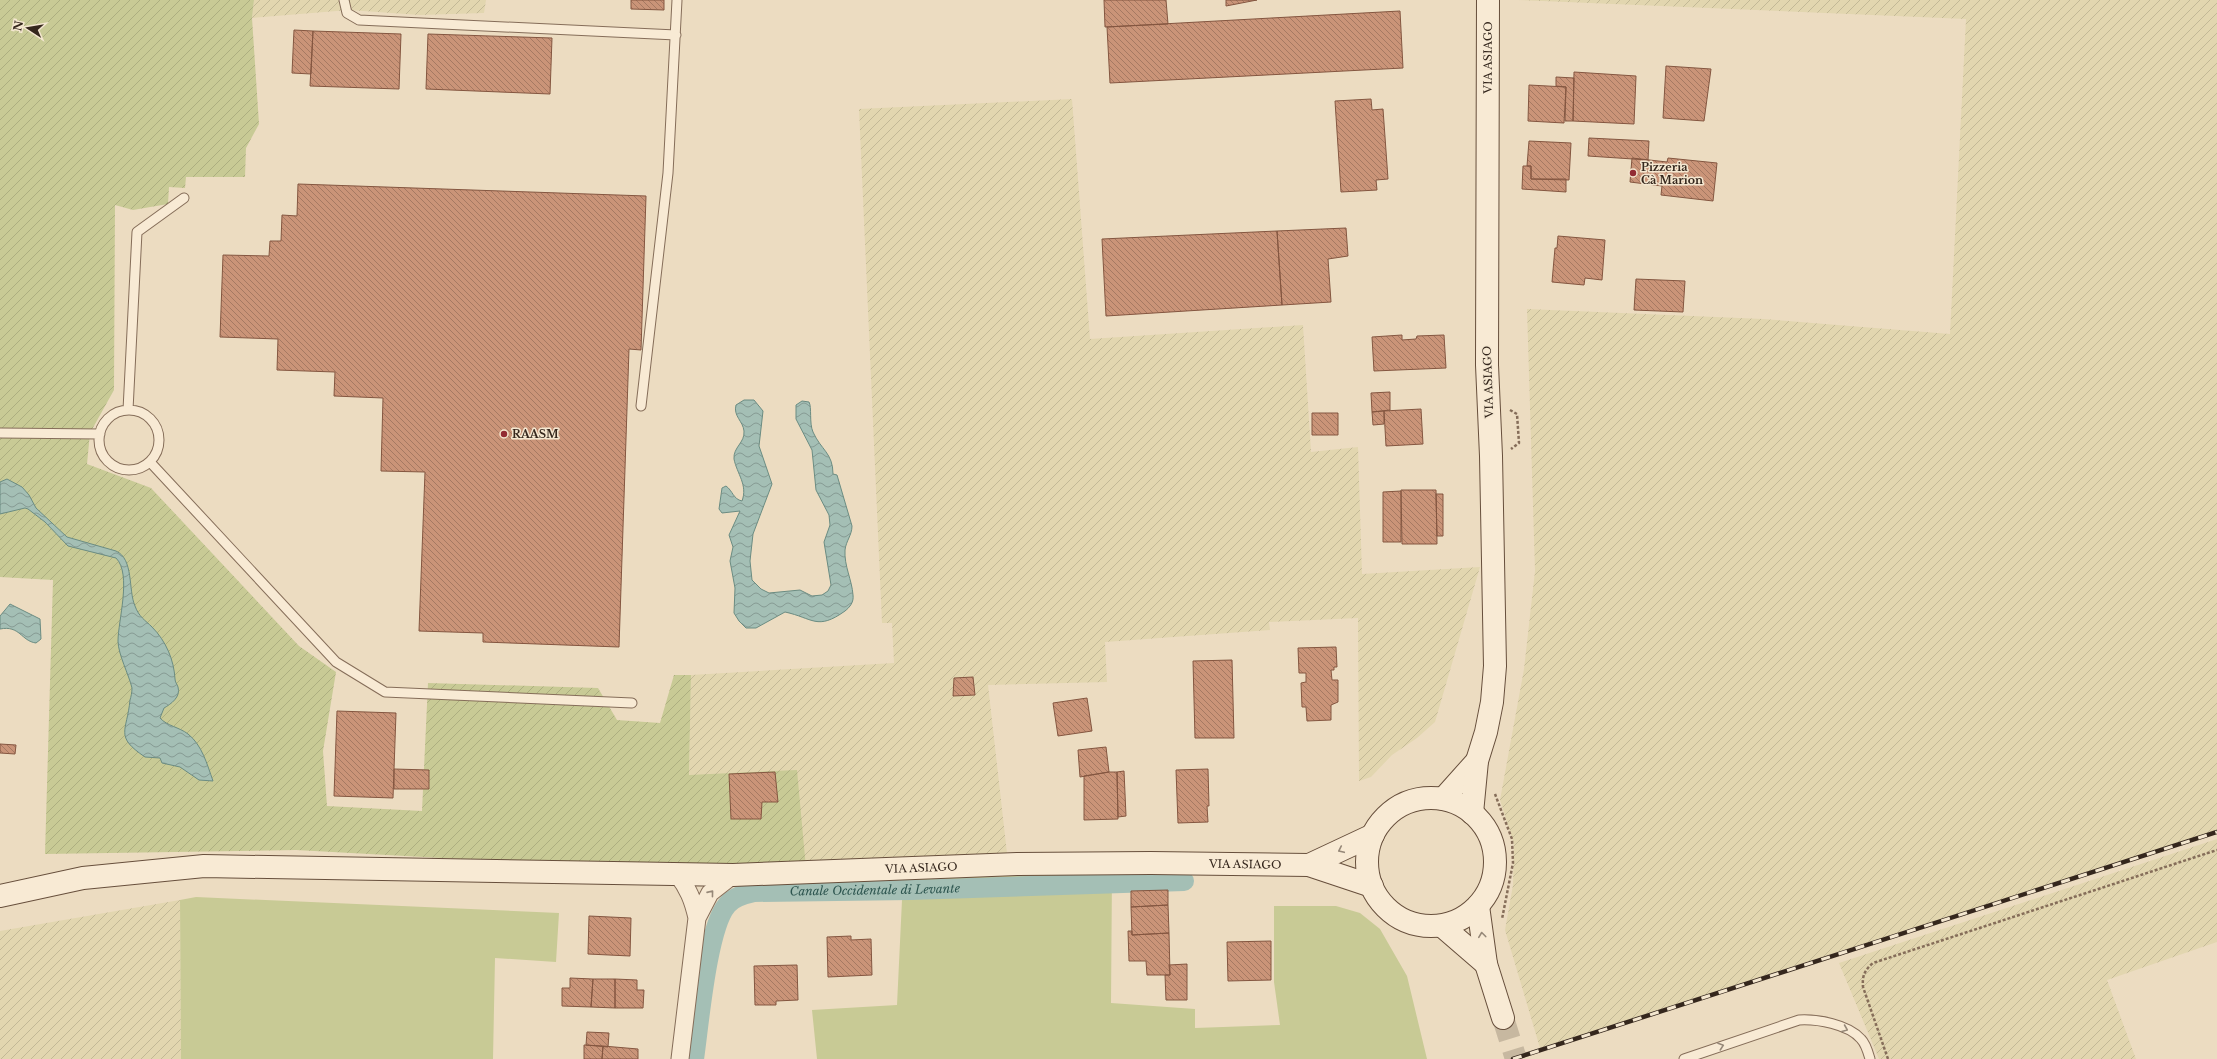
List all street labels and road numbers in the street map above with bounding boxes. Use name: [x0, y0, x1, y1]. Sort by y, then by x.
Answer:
street label: VIA ASIAGO: [1481, 21, 1495, 95]
street label: VIA ASIAGO: [1480, 346, 1496, 419]
street label: VIA ASIAGO: [1208, 857, 1281, 872]
street label: VIA ASIAGO: [884, 859, 958, 876]

